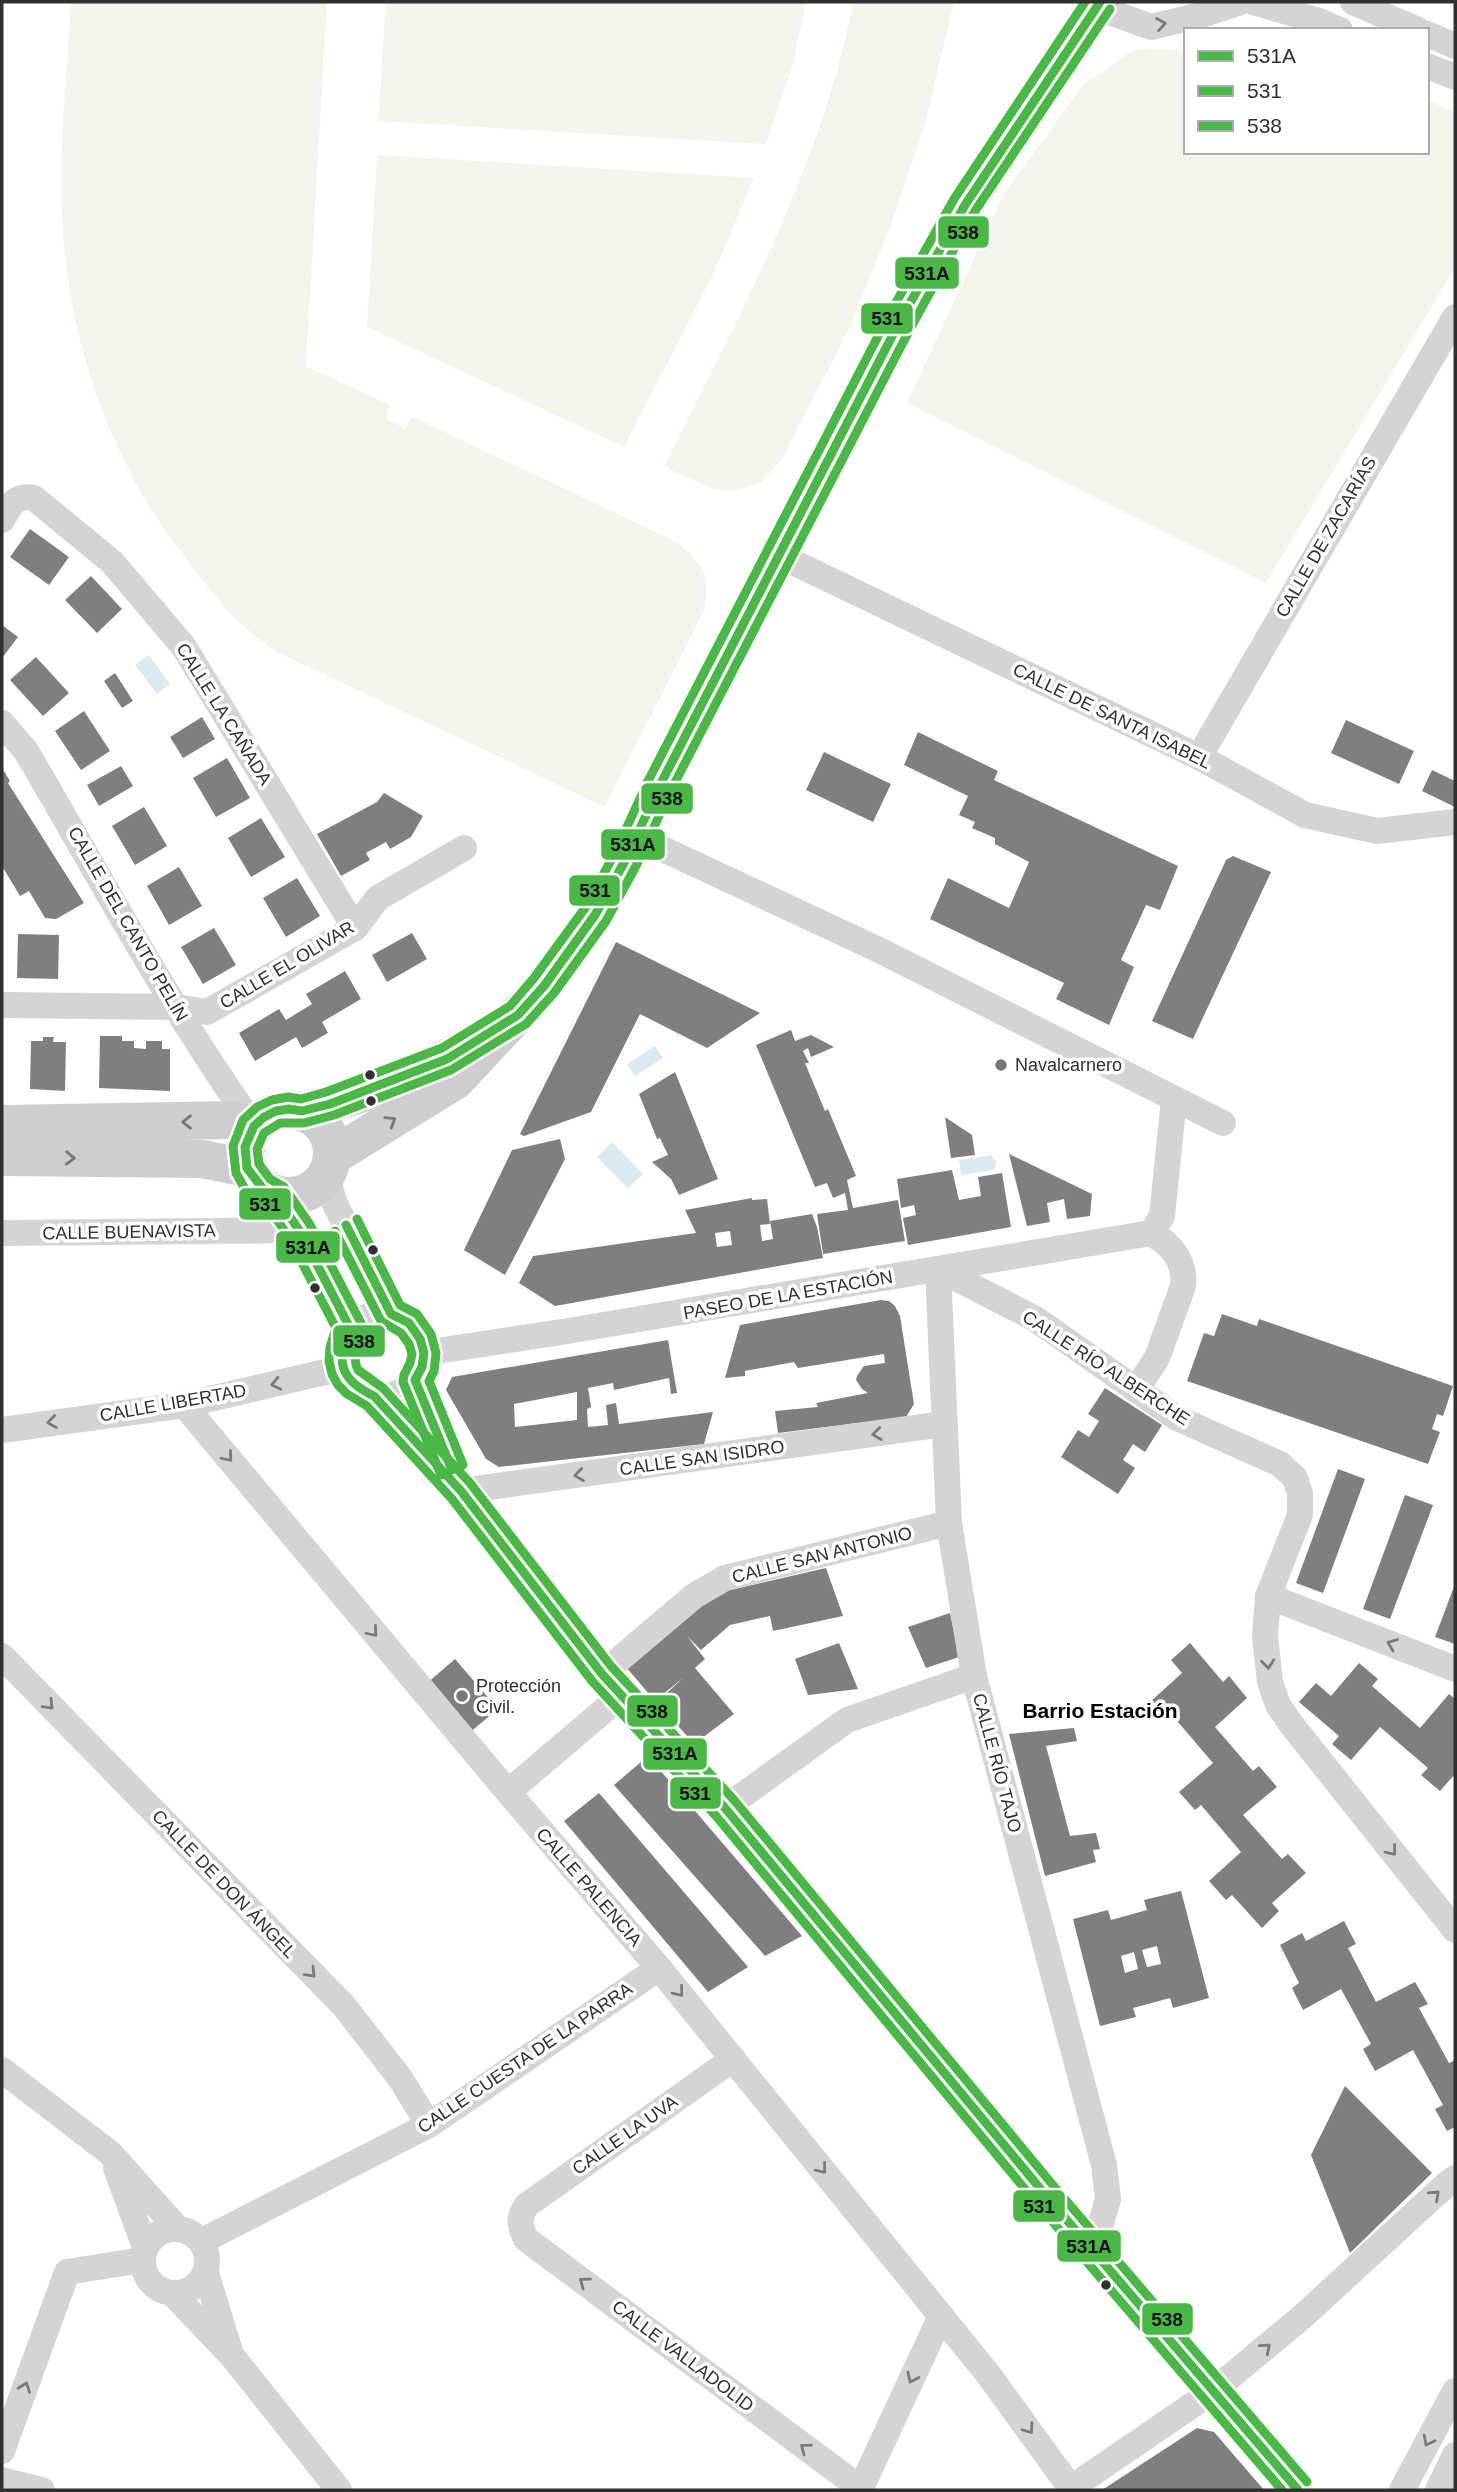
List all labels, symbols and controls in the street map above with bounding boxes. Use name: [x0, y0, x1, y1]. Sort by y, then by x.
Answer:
one-way arrow: [1155, 17, 1167, 32]
legend: [1184, 28, 1429, 154]
text: 531A: [1247, 44, 1296, 67]
text: 531: [1247, 79, 1282, 102]
text: 538: [1247, 114, 1282, 137]
line badge: 538: [937, 215, 990, 249]
text: 538: [947, 222, 979, 243]
line badge: 531A: [894, 256, 960, 290]
text: 531A: [904, 263, 950, 284]
line badge: 531: [860, 302, 914, 335]
text: 531: [871, 308, 903, 329]
street label: CALLE DE ZACARÍAS: [1272, 453, 1380, 621]
street label: CALLE LA CAÑADA: [172, 639, 277, 788]
street label: CALLE DE SANTA ISABEL: [1010, 659, 1214, 773]
line badge: 538: [640, 782, 694, 815]
text: 538: [651, 788, 683, 809]
street label: CALLE DEL CANTO PELÍN: [64, 823, 192, 1025]
line badge: 531A: [600, 828, 666, 861]
text: 531A: [610, 834, 656, 855]
line badge: 531: [568, 874, 621, 907]
text: 531: [579, 880, 611, 901]
street label: CALLE EL OLIVAR: [216, 917, 358, 1013]
place label: Navalcarnero: [1015, 1055, 1122, 1075]
marker: Navalcarnero: [993, 1057, 1009, 1073]
unlabelled marker: [363, 1068, 377, 1082]
unlabelled marker: [364, 1094, 378, 1108]
one-way arrow: [181, 1114, 191, 1130]
one-way arrow: [384, 1116, 397, 1129]
one-way arrow: [65, 1150, 76, 1166]
line badge: 531: [238, 1187, 292, 1221]
text: 531: [249, 1194, 281, 1215]
street label: CALLE BUENAVISTA: [42, 1220, 216, 1244]
line badge: 531A: [275, 1230, 341, 1264]
text: 531A: [285, 1237, 331, 1258]
unlabelled marker: [366, 1243, 380, 1257]
street label: PASEO DE LA ESTACIÓN: [682, 1266, 894, 1323]
unlabelled marker: [308, 1281, 322, 1295]
street label: CALLE RÍO ALBERCHE: [1019, 1306, 1193, 1430]
line badge: 538: [332, 1324, 386, 1358]
text: 538: [343, 1331, 375, 1352]
one-way arrow: [270, 1376, 282, 1390]
street label: CALLE LIBERTAD: [98, 1380, 248, 1426]
one-way arrow: [46, 1414, 58, 1429]
one-way arrow: [871, 1426, 883, 1441]
street label: CALLE SAN ISIDRO: [618, 1437, 786, 1479]
one-way arrow: [219, 1449, 232, 1461]
one-way arrow: [573, 1467, 584, 1482]
street label: CALLE SAN ANTONIO: [730, 1523, 914, 1587]
one-way arrow: [365, 1624, 378, 1636]
one-way arrow: [1386, 1639, 1398, 1653]
one-way arrow: [1260, 1659, 1275, 1670]
place label: Protección Civil.: [476, 1676, 561, 1717]
marker: Protección Civil.: [454, 1688, 470, 1704]
street label: CALLE RÍO TAJO: [969, 1691, 1025, 1835]
line badge: 538: [626, 1694, 679, 1728]
one-way arrow: [41, 1697, 54, 1710]
district label: Barrio Estación: [1022, 1699, 1178, 1722]
text: 538: [636, 1701, 668, 1722]
line badge: 531A: [642, 1737, 708, 1771]
text: 531A: [652, 1743, 698, 1764]
line badge: 531: [669, 1776, 722, 1810]
text: 531: [679, 1783, 711, 1804]
street label: CALLE DE DON ÁNGEL: [148, 1806, 300, 1962]
street label: CALLE PALENCIA: [532, 1824, 646, 1950]
one-way arrow: [1384, 1843, 1397, 1855]
one-way arrow: [303, 1964, 316, 1977]
street label: CALLE CUESTA DE LA PARRA: [414, 1979, 636, 2137]
one-way arrow: [671, 1983, 683, 1996]
street label: CALLE LA UVA: [569, 2091, 681, 2179]
one-way arrow: [813, 2161, 826, 2173]
line badge: 531: [1012, 2189, 1066, 2223]
one-way arrow: [1427, 2191, 1440, 2203]
text: 531: [1023, 2196, 1055, 2217]
line badge: 531A: [1056, 2229, 1122, 2263]
text: 531A: [1066, 2236, 1112, 2257]
one-way arrow: [579, 2278, 592, 2291]
unlabelled marker: [1099, 2278, 1113, 2292]
street label: CALLE VALLADOLID: [608, 2296, 758, 2416]
line badge: 538: [1141, 2302, 1194, 2336]
text: 538: [1151, 2309, 1183, 2330]
one-way arrow: [1258, 2344, 1271, 2356]
one-way arrow: [907, 2371, 921, 2383]
one-way arrow: [17, 2381, 31, 2393]
one-way arrow: [1020, 2421, 1033, 2434]
one-way arrow: [1423, 2434, 1437, 2446]
one-way arrow: [800, 2444, 813, 2456]

